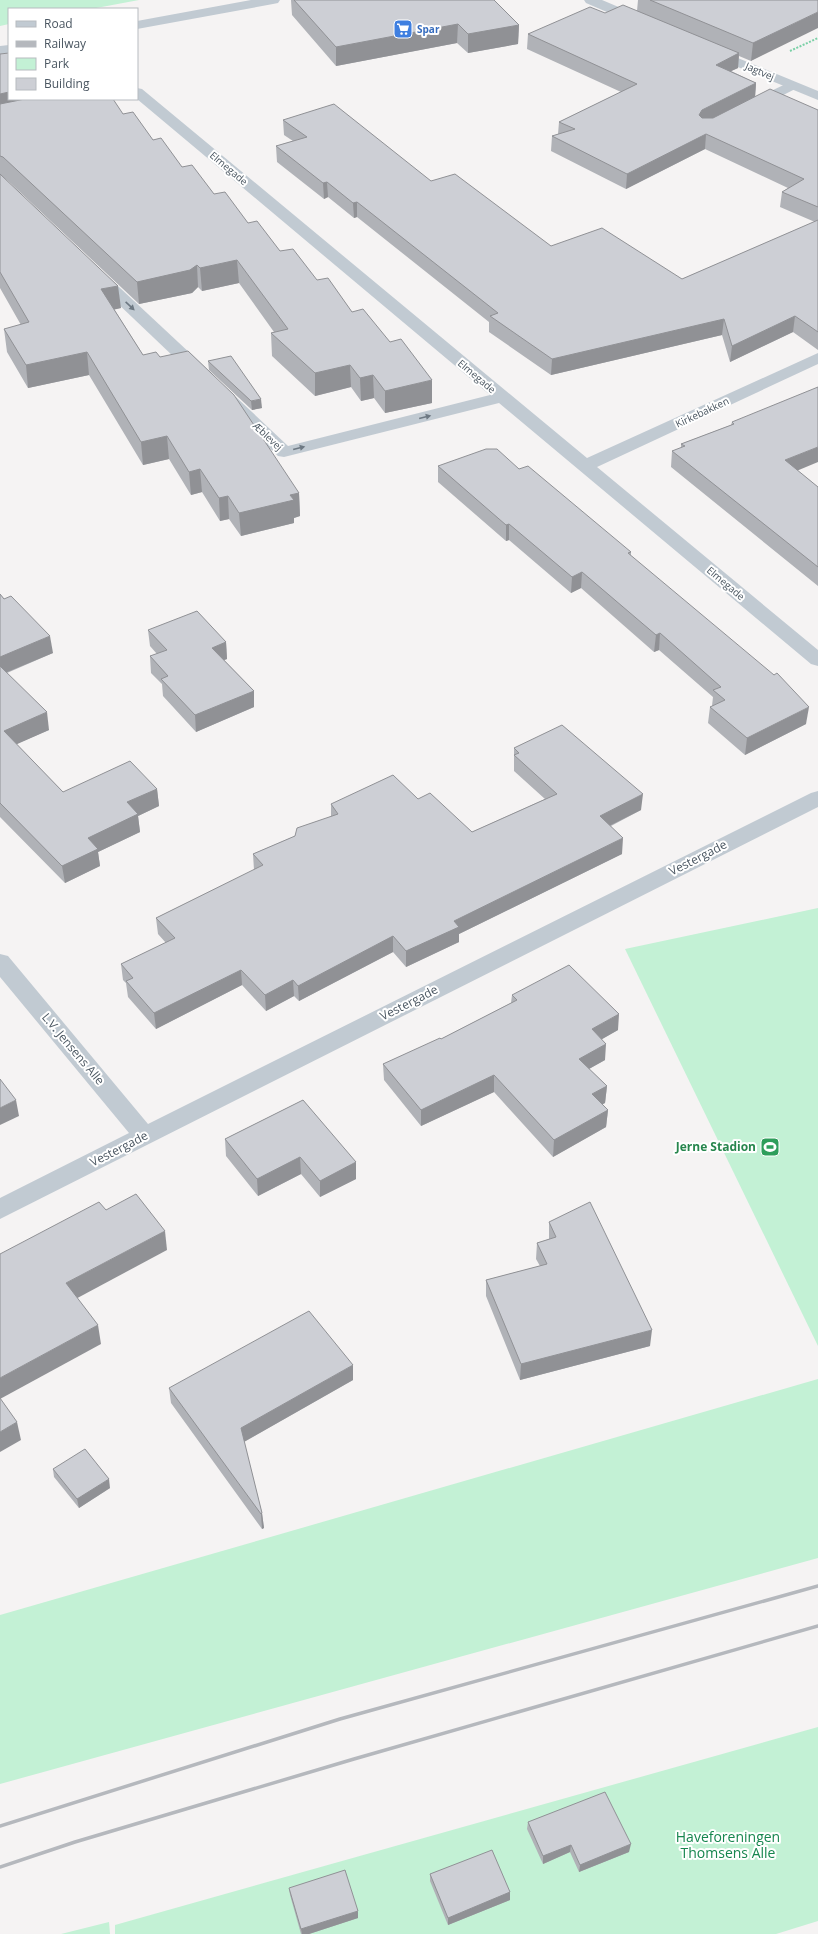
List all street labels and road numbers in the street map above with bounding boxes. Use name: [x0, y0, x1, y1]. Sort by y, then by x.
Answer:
street label: Jagtvej: [742, 58, 777, 83]
street label: Elmegade: [207, 148, 251, 188]
street label: Elmegade: [455, 356, 499, 396]
street label: Kirkebakken: [673, 393, 731, 431]
street label: Æblevej: [249, 418, 286, 453]
street label: Elmegade: [704, 563, 748, 603]
street label: Vestergade: [666, 836, 730, 879]
street label: Vestergade: [377, 981, 441, 1024]
street label: L.V. Jensens Alle: [38, 1009, 109, 1089]
street label: Vestergade: [87, 1127, 151, 1170]

